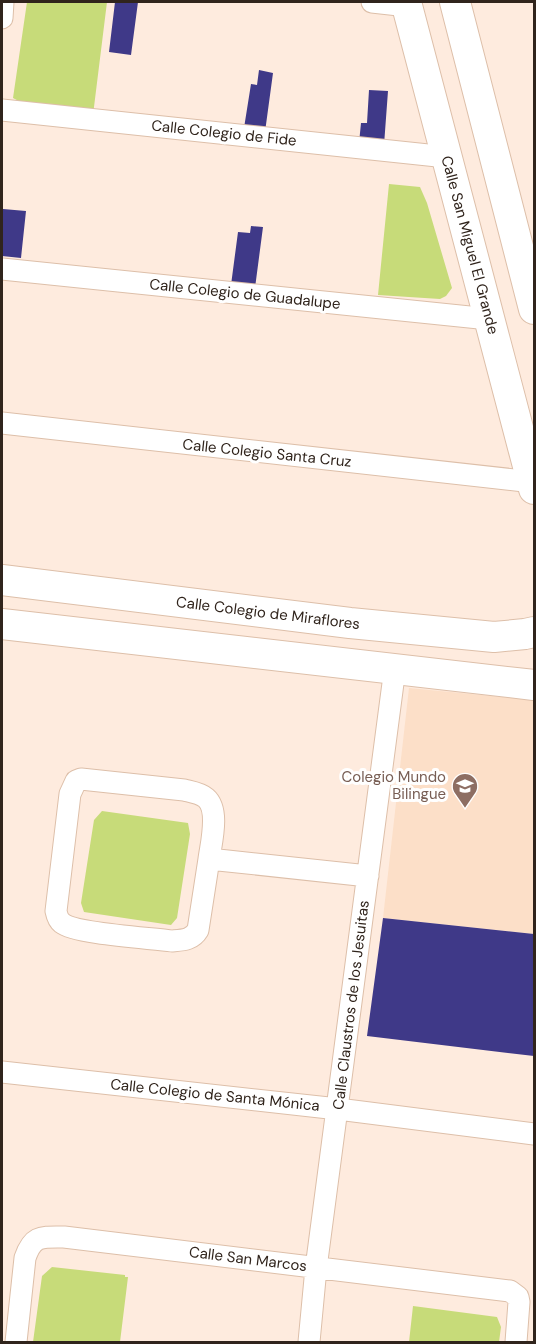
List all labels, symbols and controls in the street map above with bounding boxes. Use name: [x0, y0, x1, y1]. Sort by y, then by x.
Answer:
street label: Calle Colegio de Fide: [150, 115, 298, 151]
street label: Calle San Miguel El Grande: [437, 154, 503, 336]
street label: Calle Colegio de Guadalupe: [149, 274, 341, 314]
street label: Calle Colegio Santa Cruz: [182, 434, 353, 472]
street label: Calle Colegio de Miraflores: [175, 592, 361, 634]
place label: Colegio Mundo Bilingue: [342, 767, 446, 804]
school or university icon: Colegio Mundo Bilingue: [450, 771, 480, 809]
street label: Calle Claustros de los Jesuitas: [328, 899, 374, 1111]
street label: Calle Colegio de Santa Mónica: [109, 1074, 321, 1116]
street label: Calle San Marcos: [188, 1242, 308, 1276]

